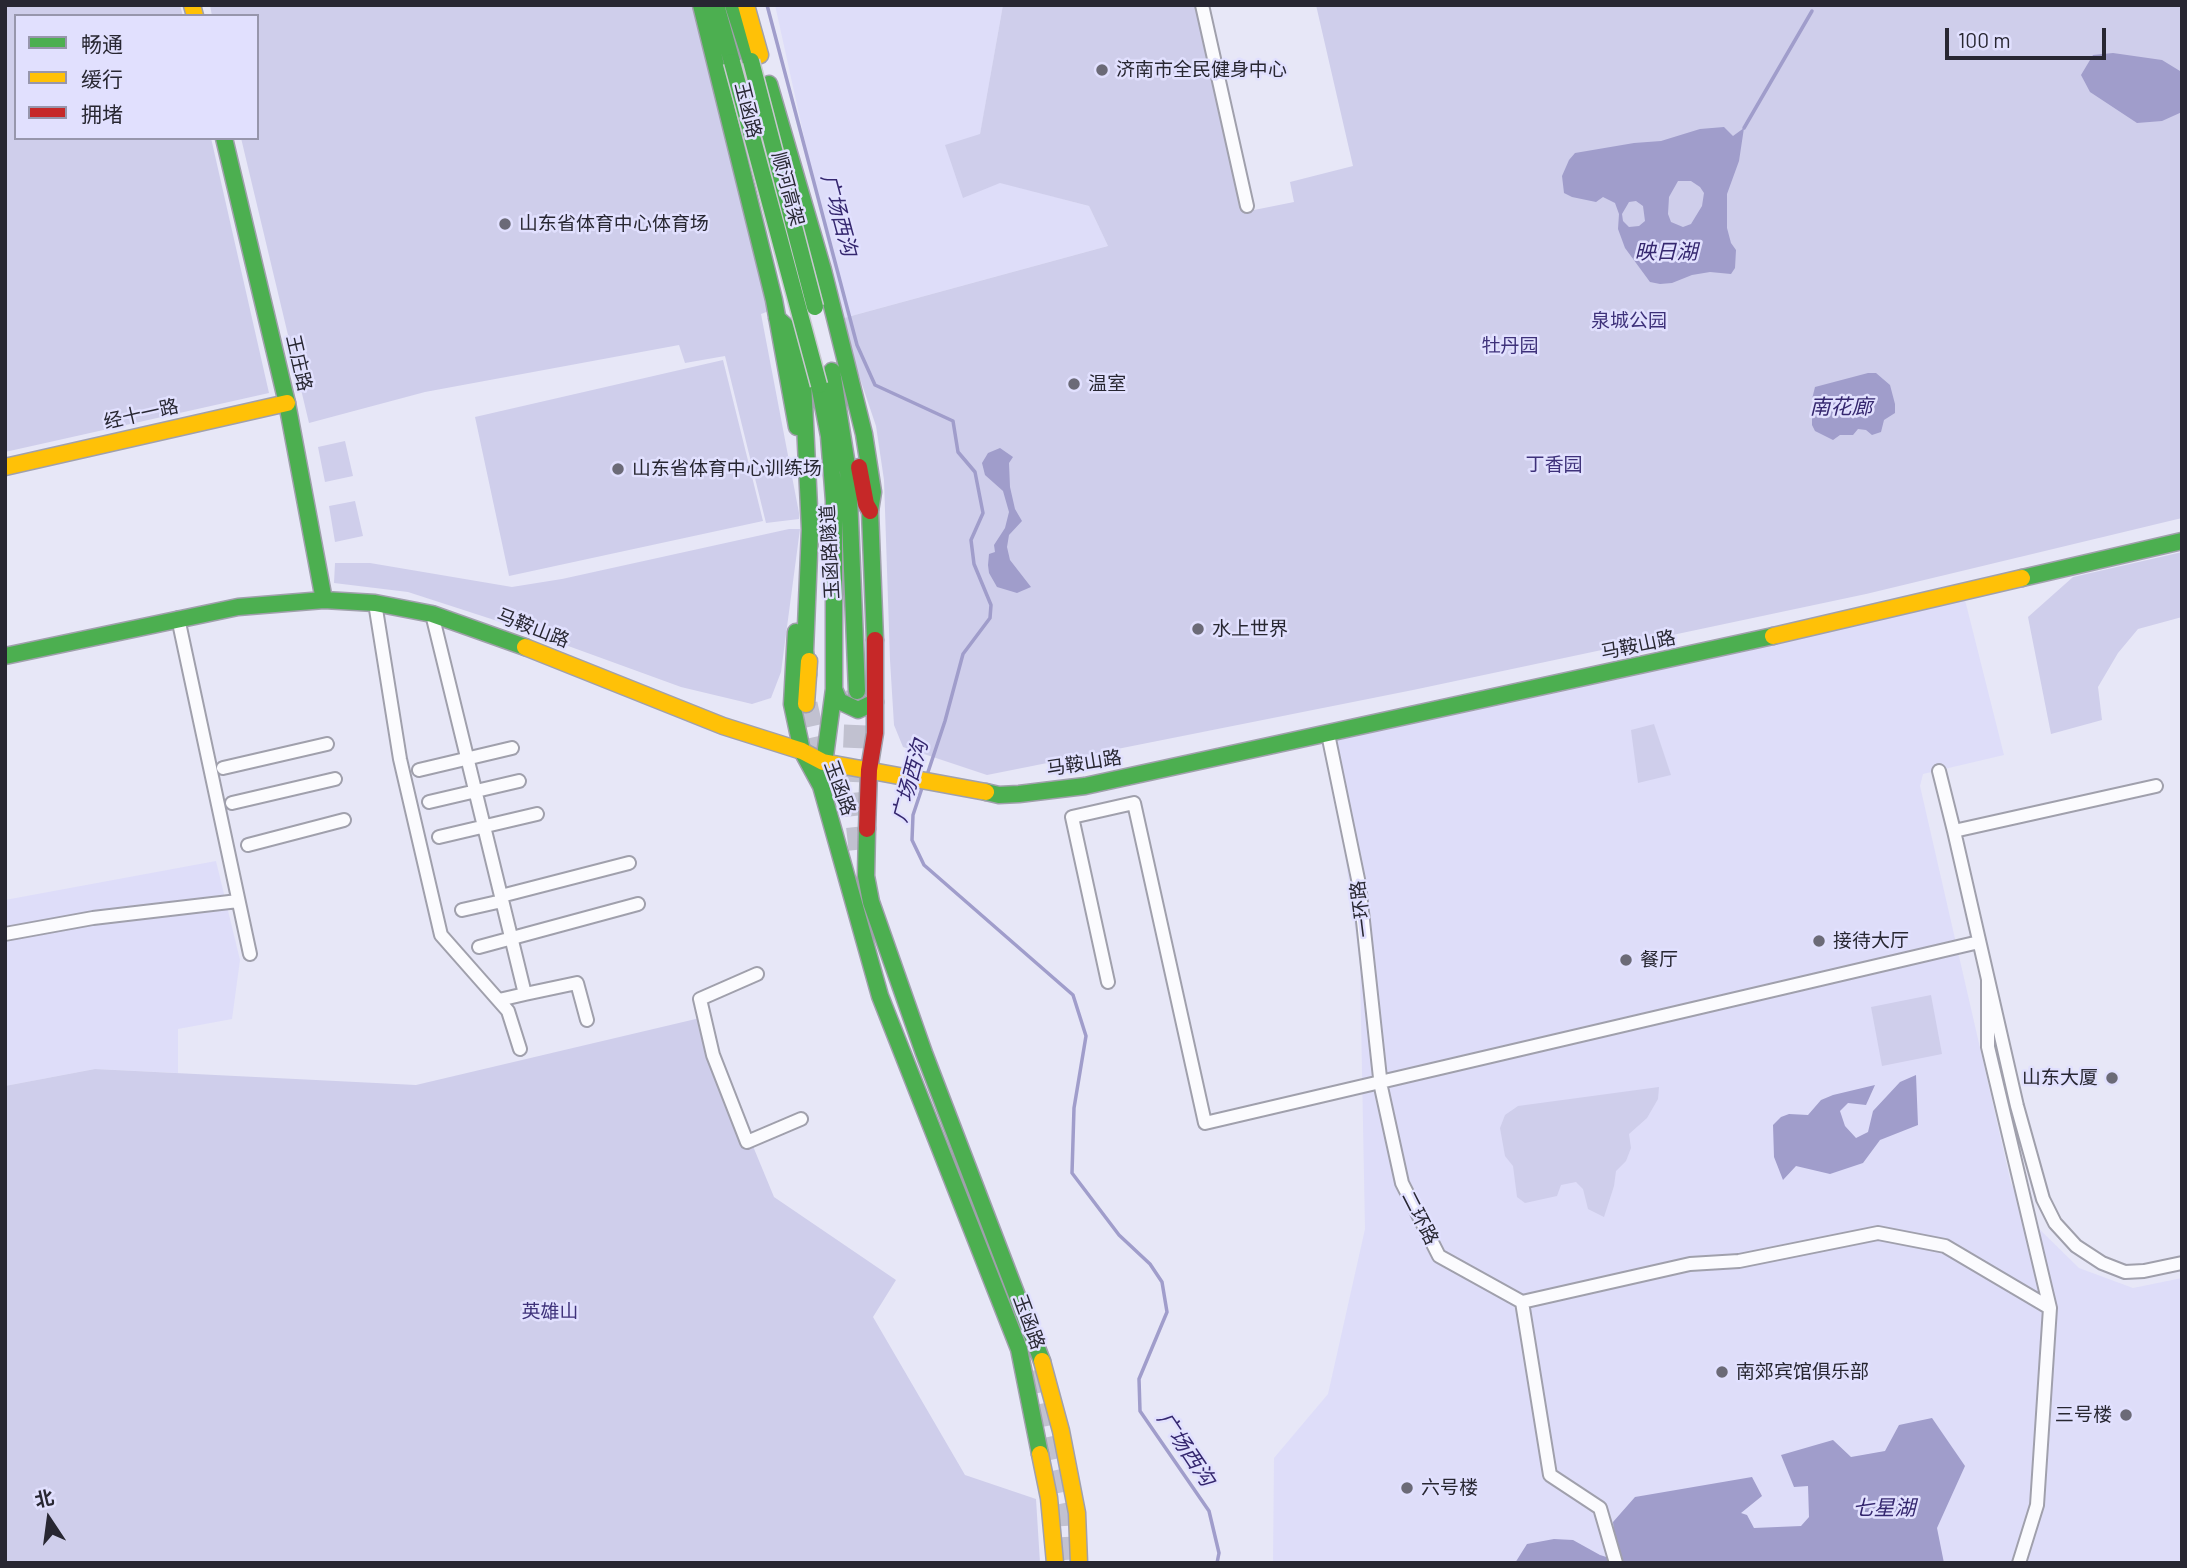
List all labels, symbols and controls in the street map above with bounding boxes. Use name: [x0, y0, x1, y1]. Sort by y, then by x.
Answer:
legend: [14, 14, 259, 140]
scale bar: [1949, 14, 2110, 58]
text: 100 m: [1958, 27, 2011, 52]
text: 畅通: [81, 31, 123, 56]
place label: 济南市全民健身中心: [1116, 59, 1287, 81]
marker: 济南市全民健身中心: [1094, 62, 1110, 78]
text: 缓行: [81, 66, 123, 91]
street label: 玉函路: [730, 80, 766, 140]
text: 拥堵: [81, 101, 123, 126]
street label: 顺河高架: [767, 149, 809, 229]
water label: 广场西沟: [816, 171, 862, 259]
place label: 山东省体育中心体育场: [519, 213, 709, 235]
marker: 山东省体育中心体育场: [497, 216, 513, 232]
water label: 映日湖: [1635, 239, 1697, 265]
park label: 泉城公园: [1591, 310, 1667, 332]
street label: 王庄路: [281, 333, 317, 393]
park label: 牡丹园: [1482, 335, 1538, 357]
place label: 温室: [1088, 373, 1126, 395]
marker: 温室: [1066, 376, 1082, 392]
street label: 经十一路: [101, 394, 181, 434]
water label: 南花廊: [1810, 394, 1872, 420]
park label: 丁香园: [1526, 454, 1582, 476]
place label: 山东省体育中心训练场: [632, 458, 822, 480]
marker: 山东省体育中心训练场: [610, 461, 626, 477]
street label: 玉函路隧道: [816, 504, 844, 600]
street label: 马鞍山路: [493, 604, 573, 652]
place label: 水上世界: [1212, 618, 1288, 640]
marker: 水上世界: [1190, 621, 1206, 637]
street label: 马鞍山路: [1598, 626, 1678, 664]
water label: 广场西沟: [887, 737, 933, 825]
street label: 马鞍山路: [1045, 746, 1123, 780]
street label: 玉函路: [820, 757, 860, 819]
street label: 一环路: [1346, 879, 1376, 939]
place label: 接待大厅: [1833, 930, 1909, 952]
marker: 接待大厅: [1811, 933, 1827, 949]
place label: 餐厅: [1640, 949, 1678, 971]
marker: 餐厅: [1618, 952, 1634, 968]
place label: 山东大厦: [2022, 1067, 2098, 1089]
marker: 山东大厦: [2104, 1070, 2120, 1086]
street label: 二环路: [1397, 1187, 1443, 1249]
street label: 玉函路: [1009, 1291, 1049, 1353]
park label: 英雄山: [522, 1301, 578, 1323]
place label: 南郊宾馆俱乐部: [1736, 1361, 1869, 1383]
marker: 南郊宾馆俱乐部: [1714, 1364, 1730, 1380]
place label: 三号楼: [2055, 1404, 2112, 1426]
water label: 广场西沟: [1152, 1407, 1220, 1491]
marker: 三号楼: [2118, 1407, 2134, 1423]
place label: 六号楼: [1421, 1477, 1478, 1499]
marker: 六号楼: [1399, 1480, 1415, 1496]
north arrow: [14, 1484, 84, 1554]
text: 北: [32, 1485, 56, 1511]
water label: 七星湖: [1853, 1495, 1915, 1521]

